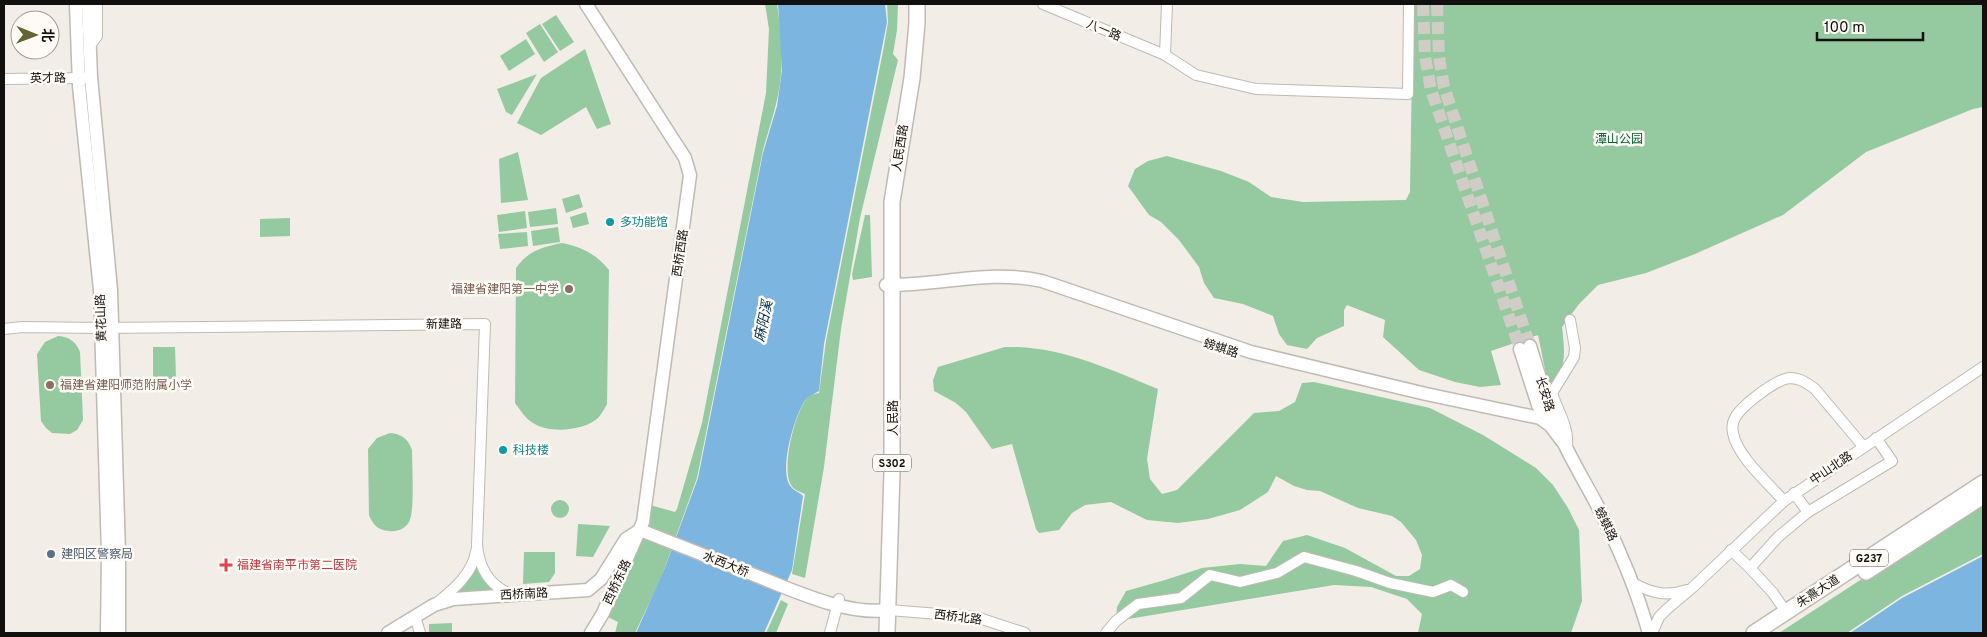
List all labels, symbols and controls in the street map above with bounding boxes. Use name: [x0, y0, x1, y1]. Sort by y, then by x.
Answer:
north arrow: [10, 10, 60, 60]
scale bar: [1817, 10, 1923, 42]
street label: 八一路: [1084, 17, 1123, 45]
text: 100 m: [1824, 19, 1865, 38]
text: 北: [38, 28, 55, 42]
street label: 英才路: [30, 71, 66, 87]
street label: 人民西路: [889, 123, 913, 173]
park label: 潭山公园: [1595, 132, 1643, 148]
place label: 多功能馆: [620, 215, 668, 231]
marker: 多功能馆: [604, 216, 616, 228]
street label: 西桥西路: [670, 228, 692, 278]
place label: 福建省建阳第一中学: [451, 282, 559, 298]
marker: 福建省建阳第一中学: [563, 283, 575, 295]
street label: 黄花山路: [93, 294, 111, 342]
water label: 麻阳溪: [752, 297, 778, 344]
street label: 新建路: [426, 317, 462, 333]
street label: 螃蜞路: [1201, 336, 1240, 362]
street label: 长安路: [1531, 375, 1557, 414]
place label: 福建省建阳师范附属小学: [60, 378, 192, 394]
marker: 福建省建阳师范附属小学: [44, 379, 56, 391]
street label: 人民路: [886, 400, 902, 436]
place label: 科技楼: [513, 443, 549, 459]
marker: 科技楼: [497, 444, 509, 456]
street label: 中山北路: [1807, 449, 1856, 489]
road number: S302: [873, 454, 911, 472]
street label: 螃蜞路: [1590, 505, 1620, 544]
place label: 建阳区警察局: [61, 547, 133, 563]
marker: 建阳区警察局: [45, 548, 57, 560]
street label: 水西大桥: [700, 549, 751, 581]
road number: G237: [1850, 550, 1888, 566]
street label: 西桥东路: [601, 557, 635, 608]
marker: 福建省南平市第二医院: [219, 558, 233, 572]
place label: 福建省南平市第二医院: [237, 558, 357, 574]
street label: 朱熹大道: [1794, 572, 1843, 612]
street label: 西桥南路: [500, 586, 548, 604]
street label: 西桥北路: [933, 607, 983, 629]

